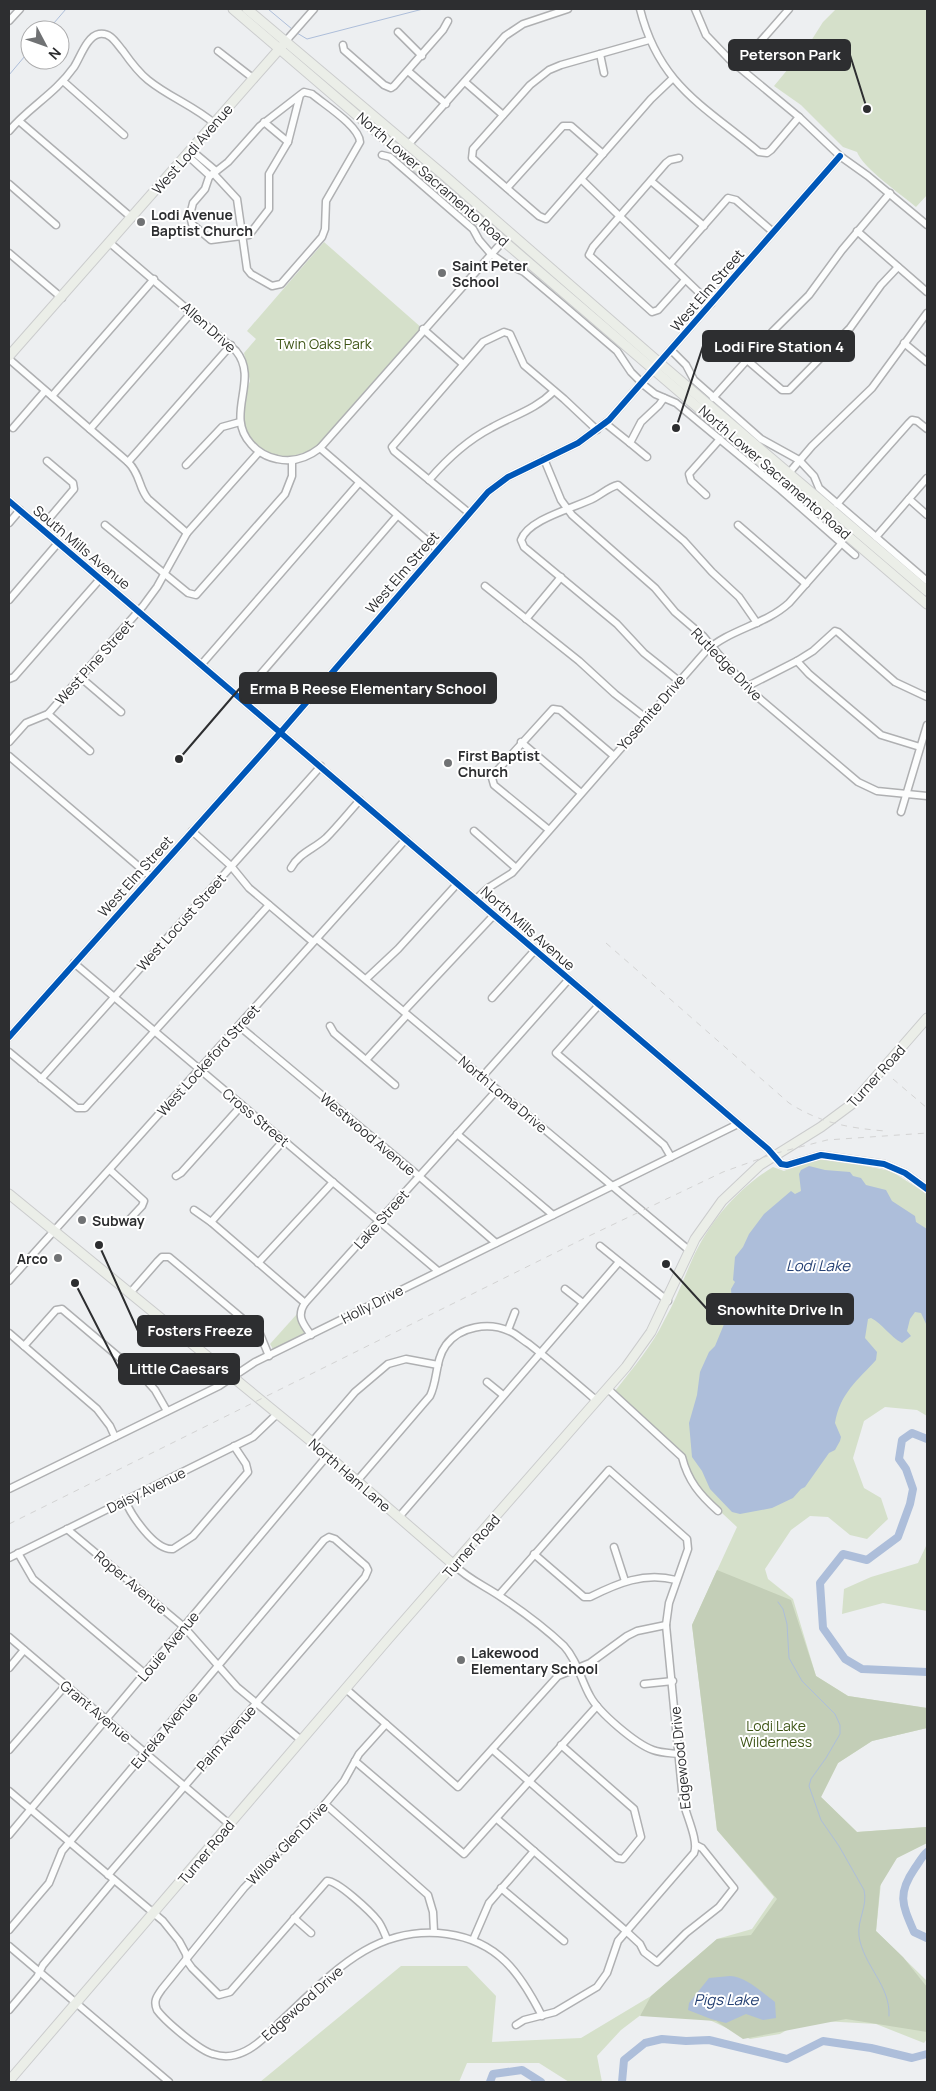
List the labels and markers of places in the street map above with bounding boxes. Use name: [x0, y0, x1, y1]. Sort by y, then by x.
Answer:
callout: Peterson Park: [729, 40, 850, 70]
place label: Lodi Avenue Baptist Church: [151, 205, 253, 240]
marker: Lodi Avenue Baptist Church: [135, 216, 147, 228]
place label: Saint Peter School: [452, 256, 528, 291]
marker: Saint Peter School: [436, 267, 448, 279]
callout: Lodi Fire Station 4: [703, 331, 854, 361]
callout: Erma B Reese Elementary School: [240, 673, 496, 703]
place label: First Baptist Church: [458, 746, 540, 781]
marker: First Baptist Church: [442, 757, 454, 769]
place label: Subway: [92, 1211, 145, 1230]
marker: Subway: [76, 1214, 88, 1226]
place label: Arco: [17, 1249, 48, 1268]
marker: Arco: [52, 1252, 64, 1264]
callout: Snowhite Drive In: [707, 1294, 853, 1324]
callout: Fosters Freeze: [138, 1316, 263, 1346]
callout: Little Caesars: [119, 1354, 239, 1384]
place label: Lakewood Elementary School: [471, 1643, 598, 1678]
marker: Lakewood Elementary School: [455, 1654, 467, 1666]

